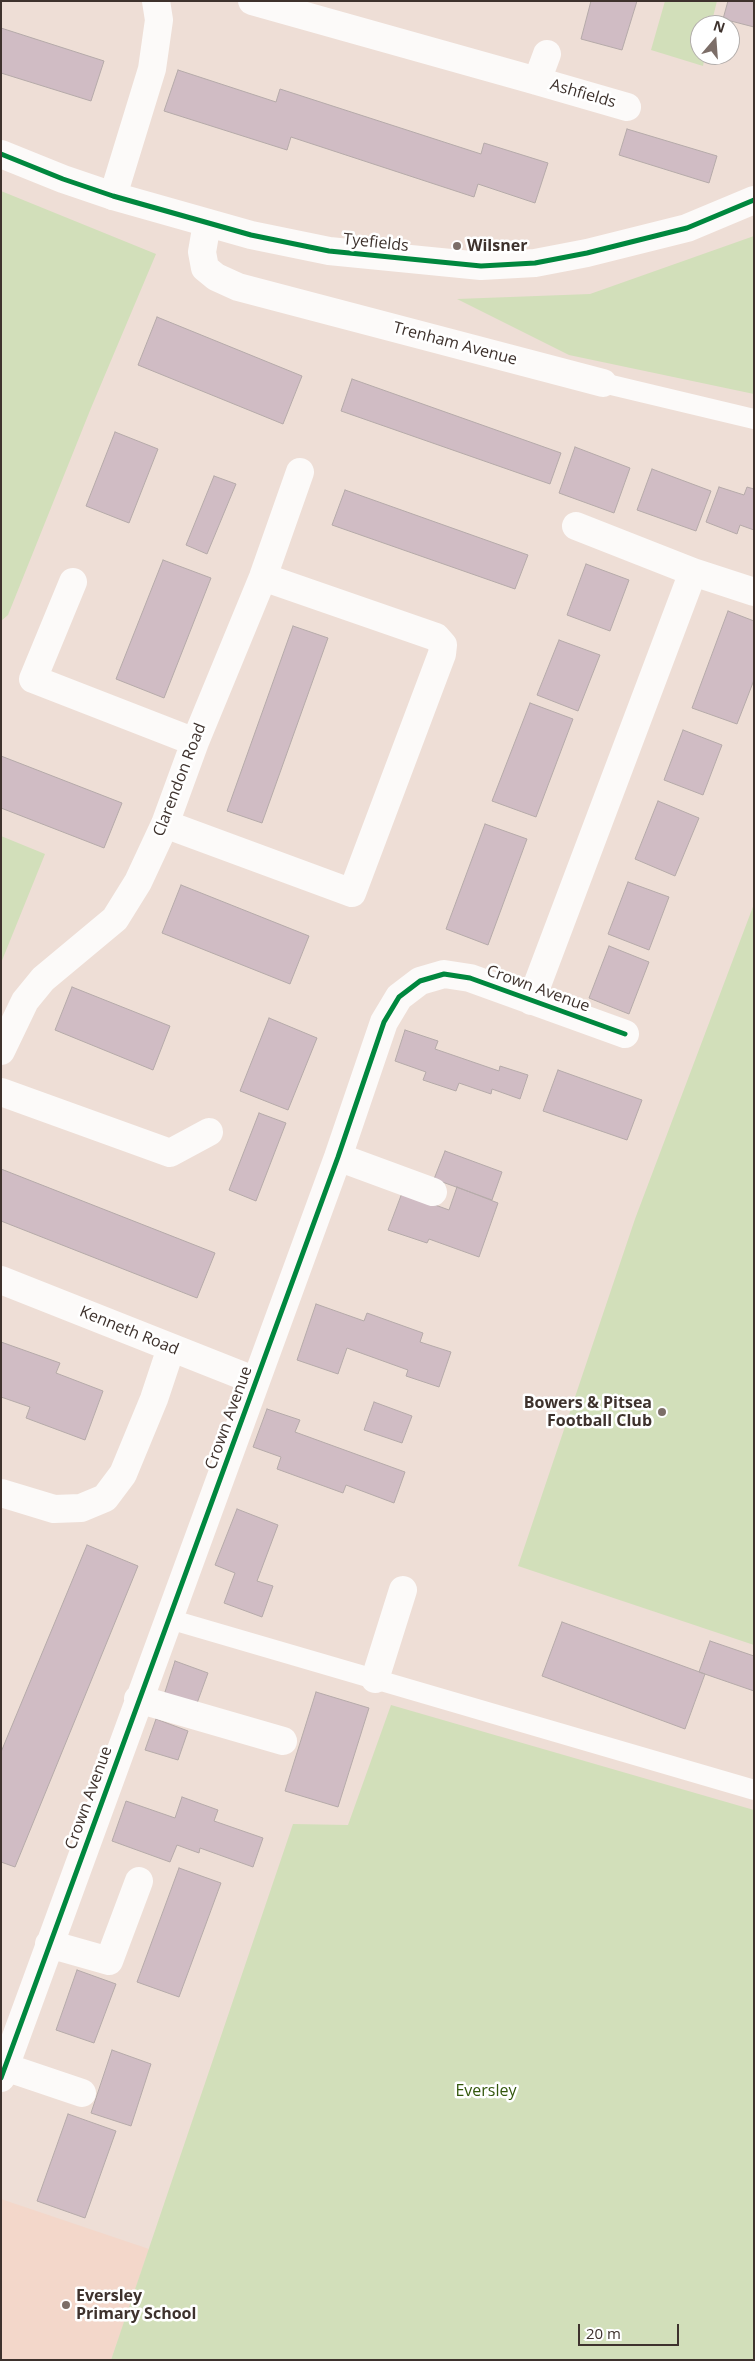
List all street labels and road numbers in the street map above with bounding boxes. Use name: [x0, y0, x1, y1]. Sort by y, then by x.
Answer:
street label: Ashfields: [548, 75, 618, 113]
street label: Tyefields: [342, 230, 410, 256]
street label: Trenham Avenue: [391, 318, 519, 370]
street label: Clarendon Road: [150, 721, 210, 839]
street label: Crown Avenue: [484, 961, 592, 1017]
street label: Kenneth Road: [77, 1302, 181, 1360]
street label: Crown Avenue: [201, 1364, 257, 1472]
street label: Crown Avenue: [61, 1744, 117, 1852]

